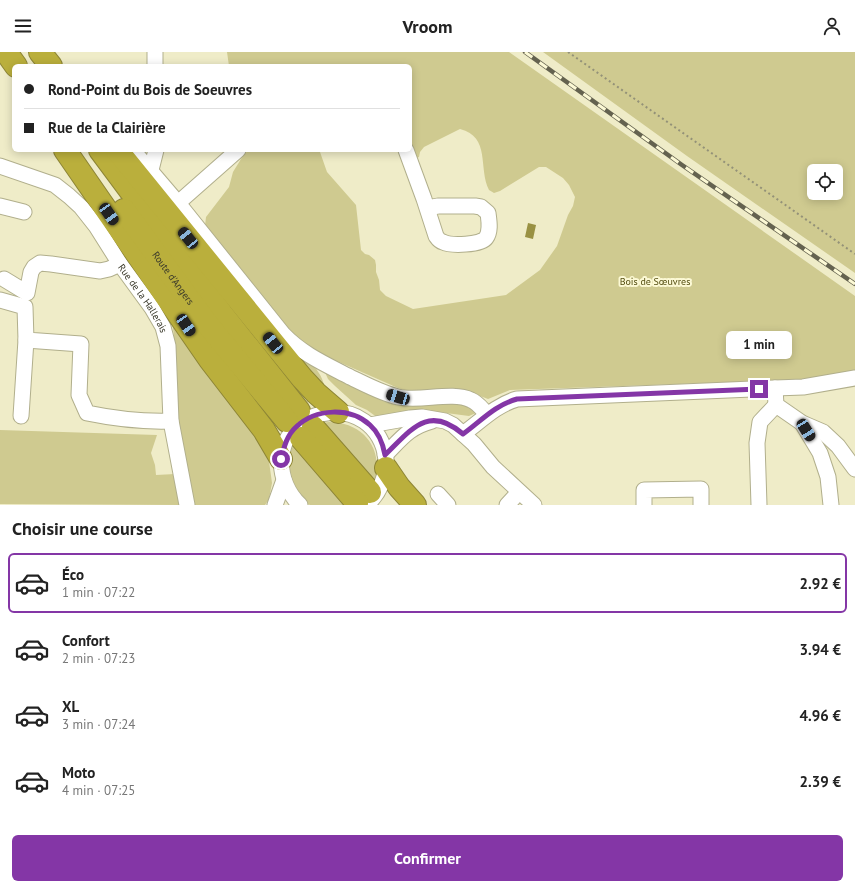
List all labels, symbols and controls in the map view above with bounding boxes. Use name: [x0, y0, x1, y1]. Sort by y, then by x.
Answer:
icon: menu: [12, 15, 34, 37]
text: Vroom: [403, 15, 452, 38]
icon: person: [821, 15, 843, 37]
text: Rond-Point du Bois de Soeuvres: [48, 80, 252, 99]
text: Rue de la Clairière: [48, 118, 166, 137]
map controls: [807, 164, 843, 200]
button: locate: [807, 164, 843, 200]
car: [97, 201, 121, 227]
car: [176, 225, 200, 251]
street label: Route d'Angers: [150, 249, 197, 307]
street label: Rue de la Hallerais: [115, 261, 171, 334]
park label: Bois de Sœuvres: [620, 275, 690, 288]
car: [174, 312, 198, 338]
car: [261, 330, 285, 356]
callout: 1 min: [726, 331, 792, 359]
text: 1 min: [743, 336, 775, 353]
route end: [750, 380, 768, 398]
car: [385, 388, 411, 406]
car: [795, 417, 817, 443]
route start: [272, 450, 290, 468]
text: Choisir une course: [12, 517, 153, 540]
icon: car: [14, 565, 50, 601]
text: Éco: [62, 565, 84, 584]
text: 2.92 €: [799, 574, 841, 593]
text: 1 min · 07:22: [62, 584, 135, 601]
icon: car: [14, 631, 50, 667]
text: Confort: [62, 631, 110, 650]
text: 3.94 €: [799, 640, 841, 659]
text: 2 min · 07:23: [62, 650, 135, 667]
icon: car: [14, 697, 50, 733]
text: XL: [62, 697, 79, 716]
text: 4.96 €: [799, 706, 841, 725]
text: 3 min · 07:24: [62, 716, 135, 733]
icon: car: [14, 763, 50, 799]
text: Moto: [62, 763, 95, 782]
text: 2.39 €: [799, 772, 841, 791]
text: 4 min · 07:25: [62, 782, 135, 799]
button: Confirmer: [12, 835, 843, 881]

